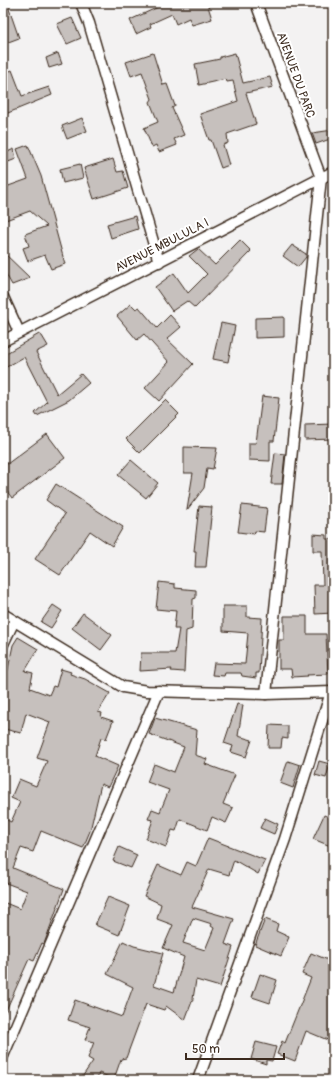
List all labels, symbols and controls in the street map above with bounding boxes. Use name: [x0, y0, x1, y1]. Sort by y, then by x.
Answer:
street label: AVENUE DU PARC: [273, 30, 318, 120]
street label: AVENUE MBULULA I: [113, 215, 212, 276]
scale bar: [186, 1035, 284, 1061]
text: 50 m: [192, 1042, 220, 1057]

